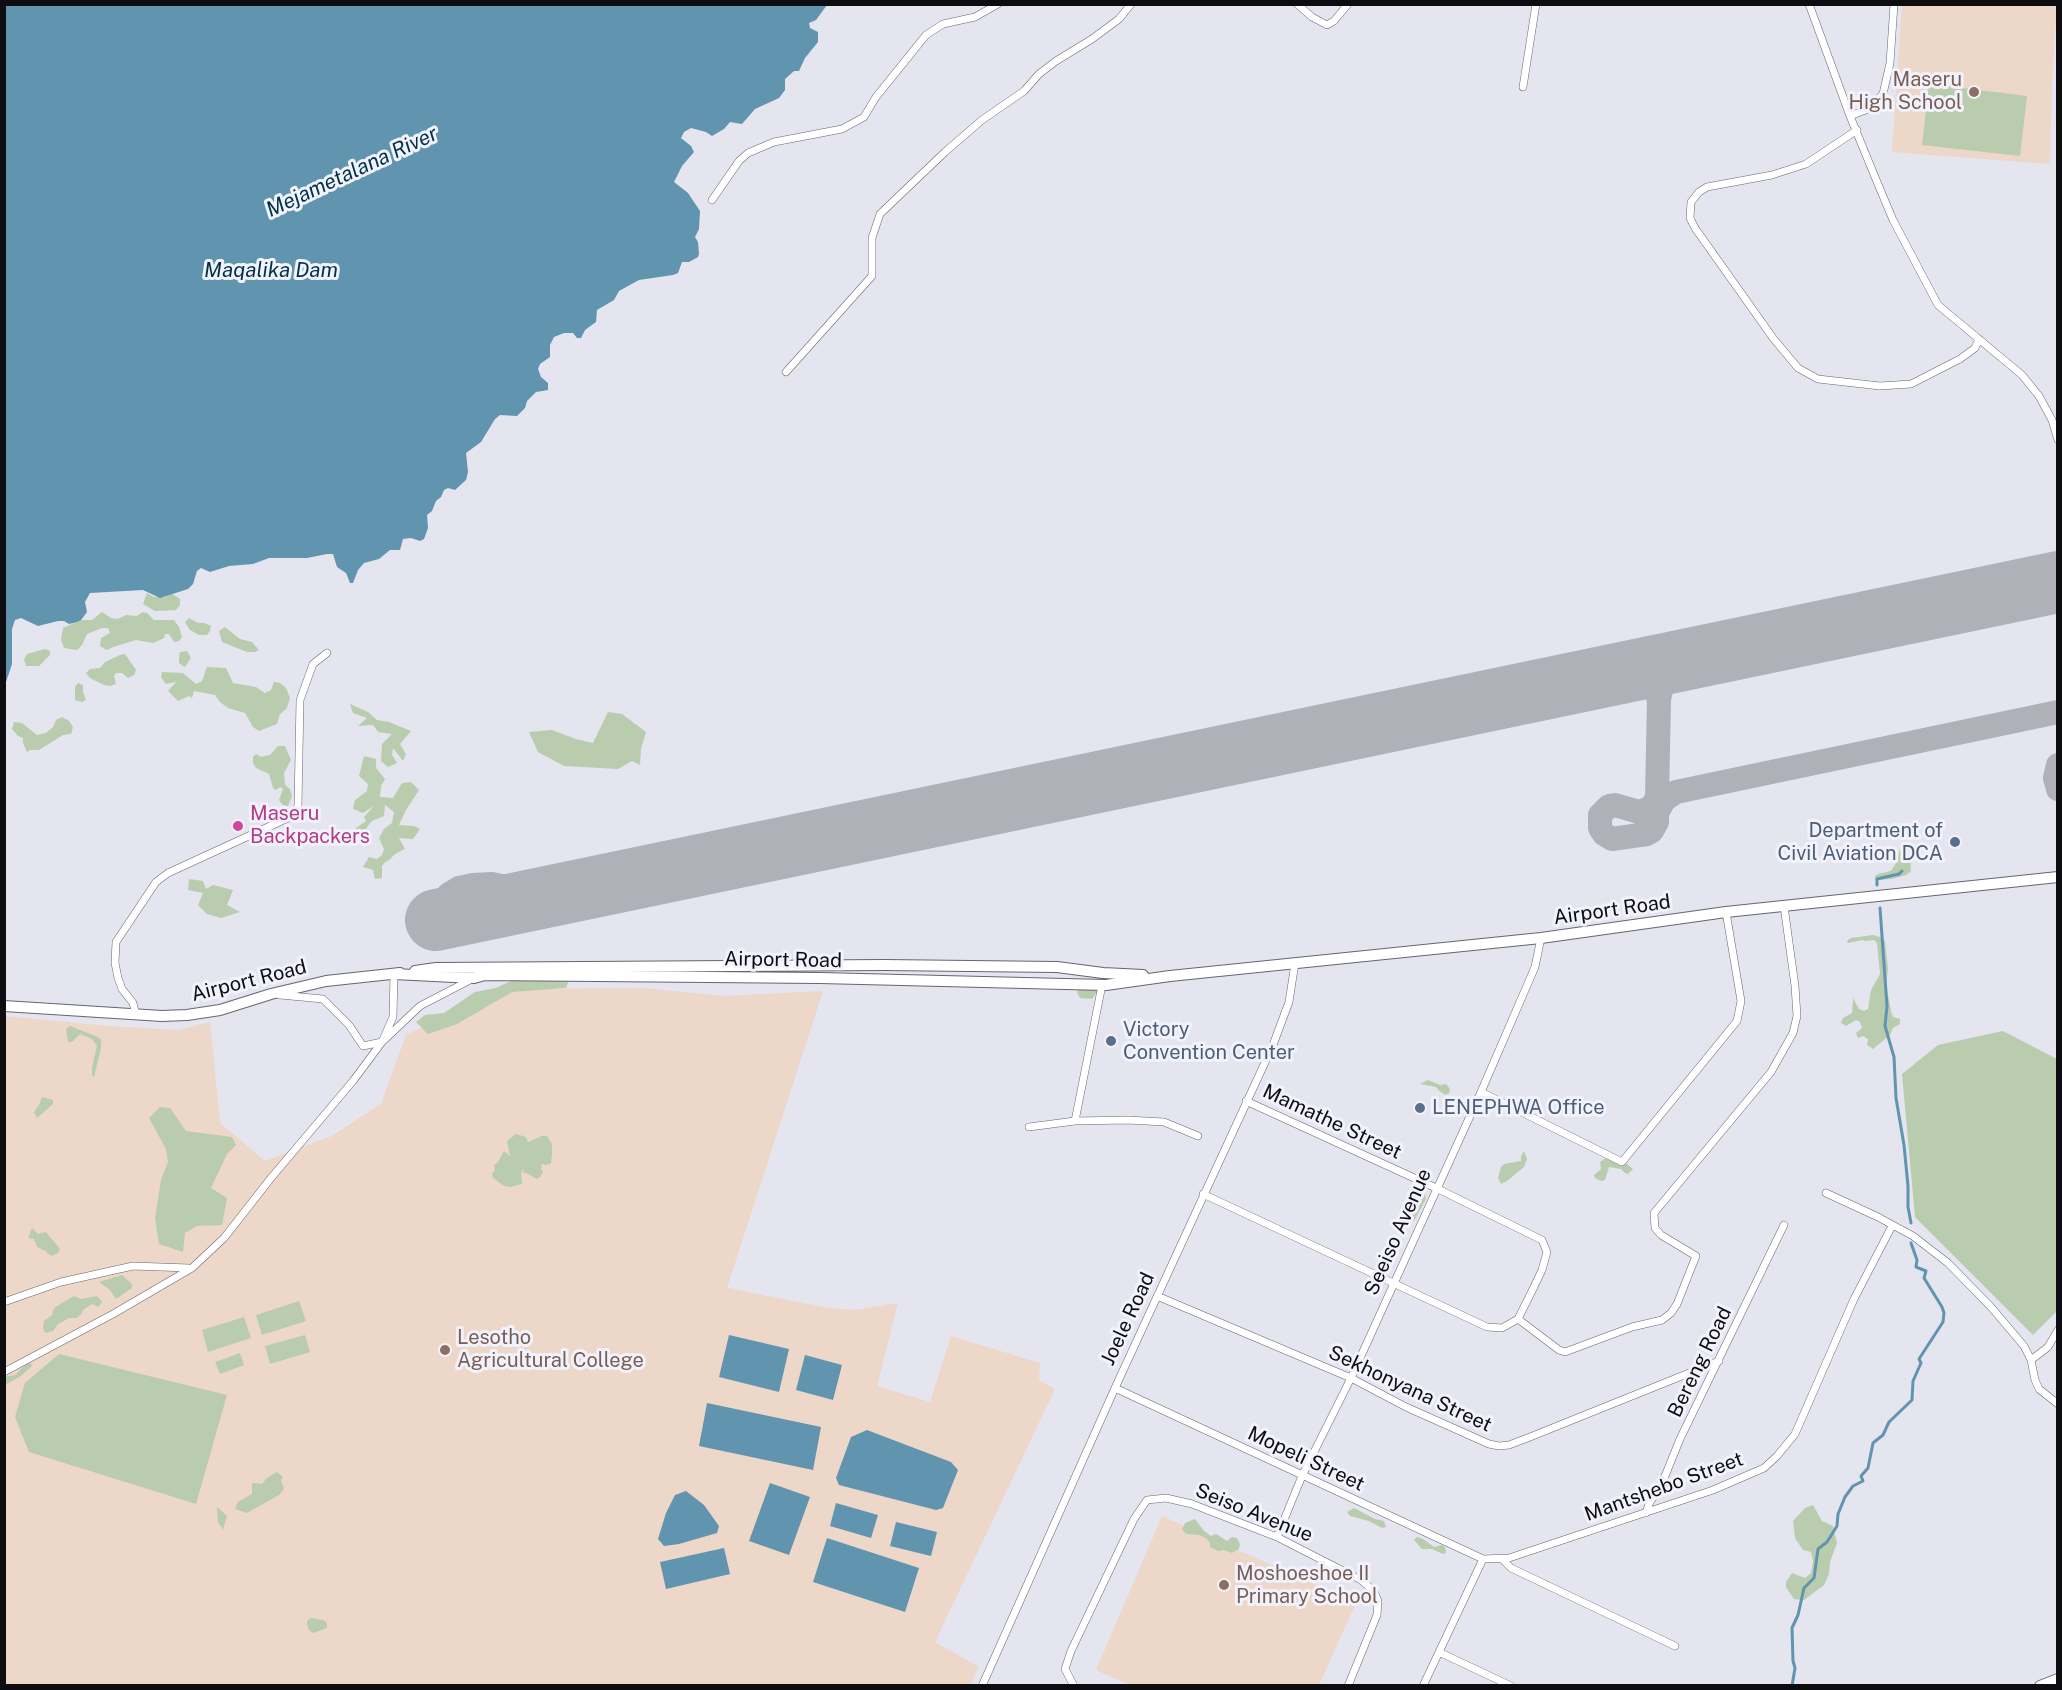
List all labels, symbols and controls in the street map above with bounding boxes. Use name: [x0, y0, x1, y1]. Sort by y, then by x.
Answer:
place label: Maseru High School: [1849, 68, 1962, 115]
marker: Maseru High School: [1967, 85, 1981, 99]
water label: Mejametalana River: [262, 121, 442, 223]
water label: Maqalika Dam: [204, 258, 338, 284]
place label: Maseru Backpackers: [250, 802, 370, 849]
marker: Maseru Backpackers: [231, 819, 245, 833]
place label: Department of Civil Aviation DCA: [1778, 819, 1943, 866]
marker: Department of Civil Aviation DCA: [1948, 835, 1962, 849]
street label: Airport Road: [1552, 890, 1672, 930]
street label: Airport Road: [724, 947, 842, 973]
street label: Airport Road: [189, 955, 309, 1007]
place label: Victory Convention Center: [1123, 1018, 1295, 1065]
marker: Victory Convention Center: [1104, 1034, 1118, 1048]
street label: Mamathe Street: [1259, 1079, 1405, 1165]
place label: LENEPHWA Office: [1432, 1096, 1605, 1120]
marker: LENEPHWA Office: [1413, 1101, 1427, 1115]
street label: Seeiso Avenue: [1359, 1165, 1437, 1299]
street label: Joele Road: [1096, 1269, 1160, 1369]
street label: Bereng Road: [1663, 1303, 1737, 1421]
place label: Lesotho Agricultural College: [457, 1326, 644, 1373]
street label: Sekhonyana Street: [1325, 1341, 1495, 1437]
marker: Lesotho Agricultural College: [438, 1343, 452, 1357]
street label: Mopeli Street: [1244, 1421, 1368, 1497]
street label: Mantshebo Street: [1581, 1447, 1747, 1527]
street label: Seiso Avenue: [1192, 1479, 1316, 1547]
place label: Moshoeshoe II Primary School: [1236, 1562, 1378, 1609]
marker: Moshoeshoe II Primary School: [1217, 1578, 1231, 1592]

